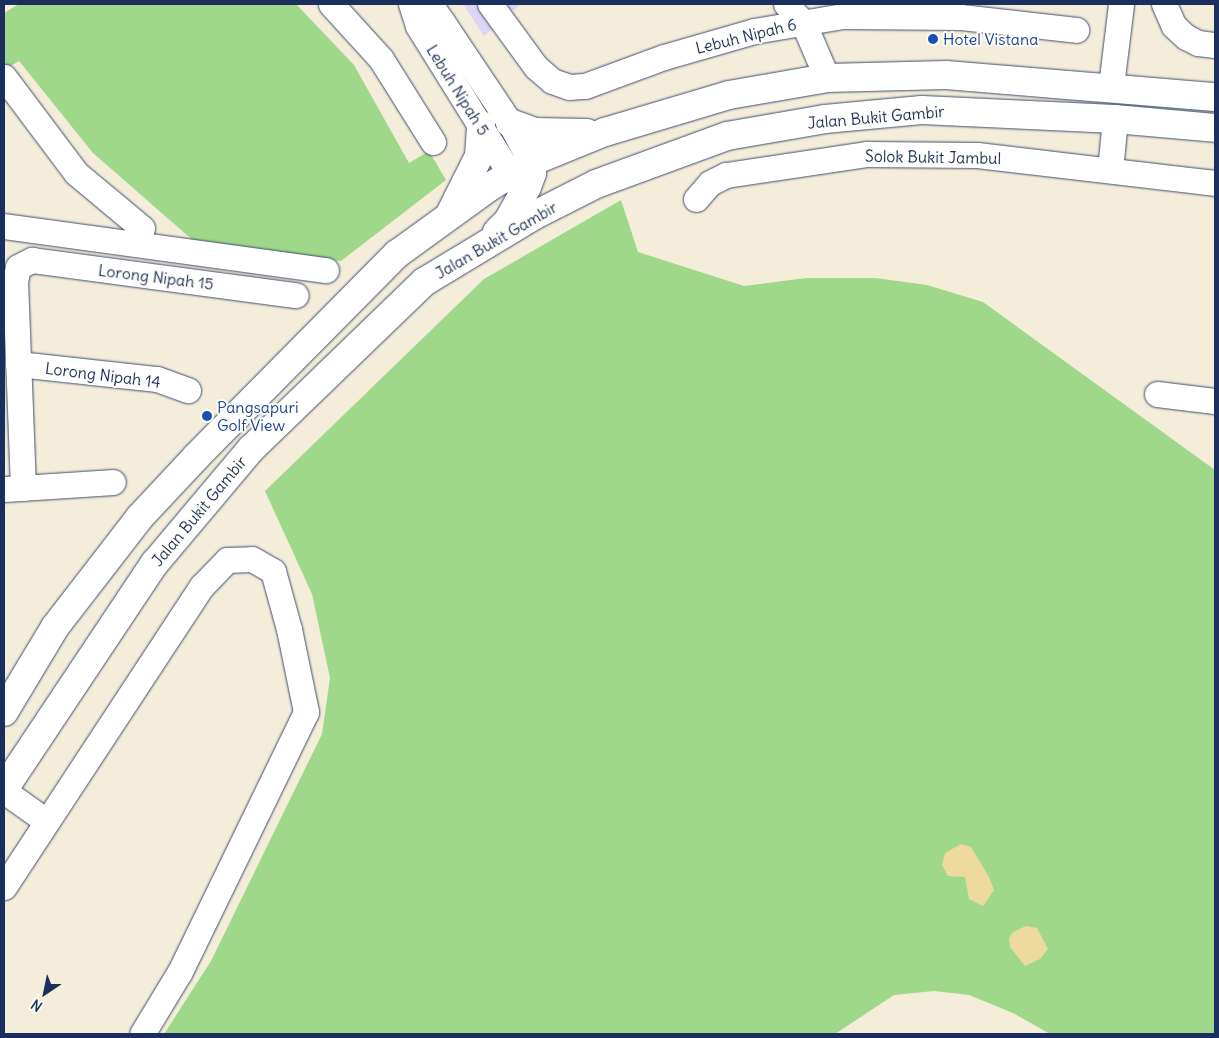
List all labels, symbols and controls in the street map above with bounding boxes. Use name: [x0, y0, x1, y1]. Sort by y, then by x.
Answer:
street label: Lebuh Nipah 6: [694, 14, 798, 58]
place label: Hotel Vistana: [943, 29, 1038, 49]
marker: Hotel Vistana: [927, 33, 939, 45]
street label: Lebuh Nipah 5: [423, 41, 493, 139]
street label: Jalan Bukit Gambir: [807, 101, 945, 133]
street label: Solok Bukit Jambul: [865, 146, 1001, 168]
street label: Jalan Bukit Gambir: [432, 197, 560, 283]
street label: Lorong Nipah 15: [97, 260, 215, 294]
street label: Lorong Nipah 14: [44, 358, 162, 392]
place label: Pangsapuri Golf View: [217, 397, 299, 435]
marker: Pangsapuri Golf View: [201, 410, 213, 422]
street label: Jalan Bukit Gambir: [147, 452, 251, 570]
north arrow: [20, 968, 70, 1018]
text: N: [28, 995, 46, 1016]

